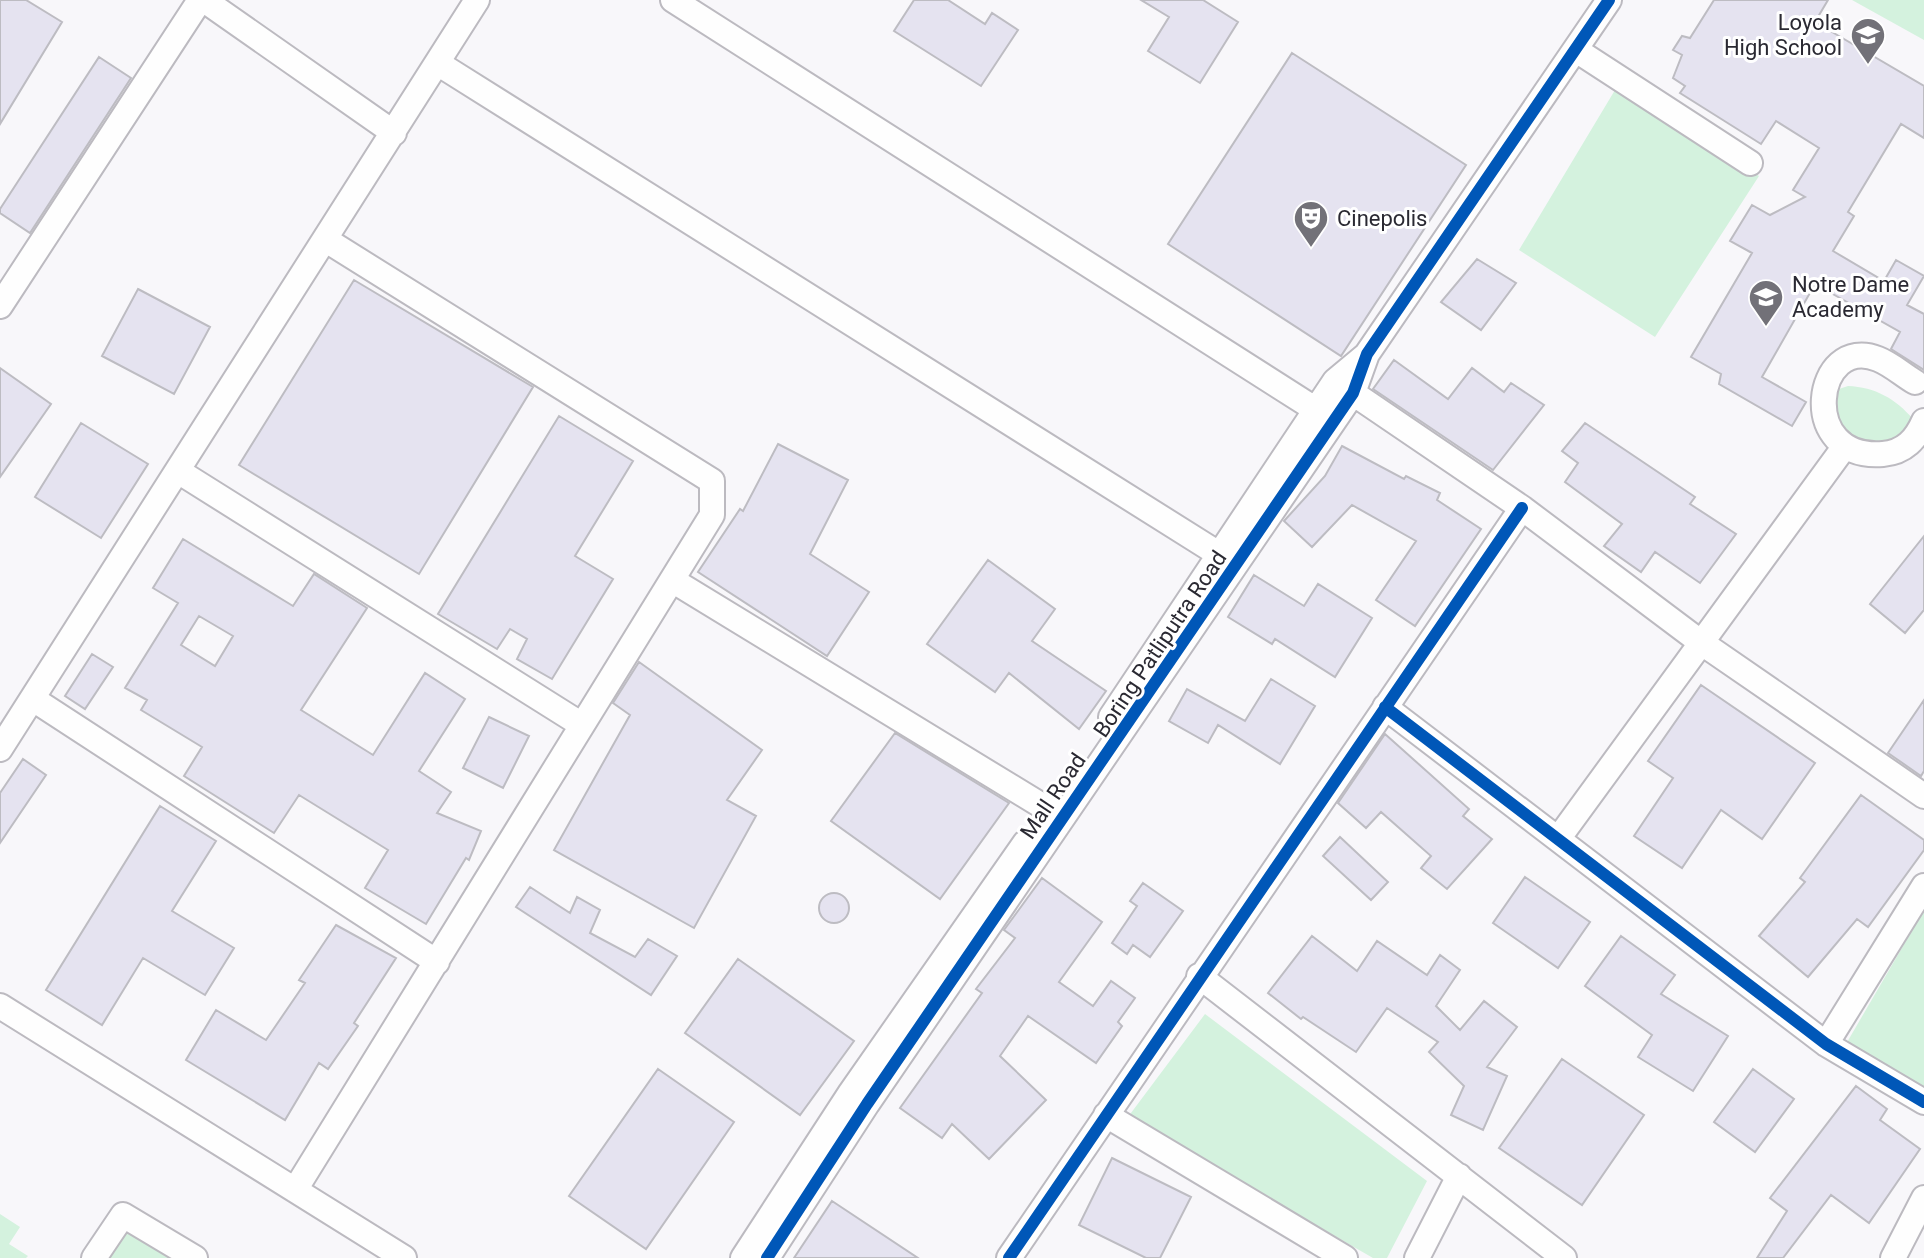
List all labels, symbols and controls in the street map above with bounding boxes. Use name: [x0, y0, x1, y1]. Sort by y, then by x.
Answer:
place label: Loyola High School: [1724, 10, 1842, 60]
school or university icon: Loyola High School: [1849, 16, 1887, 66]
theatre icon: Cinepolis: [1292, 199, 1330, 249]
place label: Cinepolis: [1337, 206, 1427, 231]
place label: Notre Dame Academy: [1792, 272, 1909, 322]
school or university icon: Notre Dame Academy: [1747, 278, 1785, 328]
street label: Boring Patliputra Road: [1088, 546, 1232, 742]
street label: Mall Road: [1015, 748, 1091, 844]

